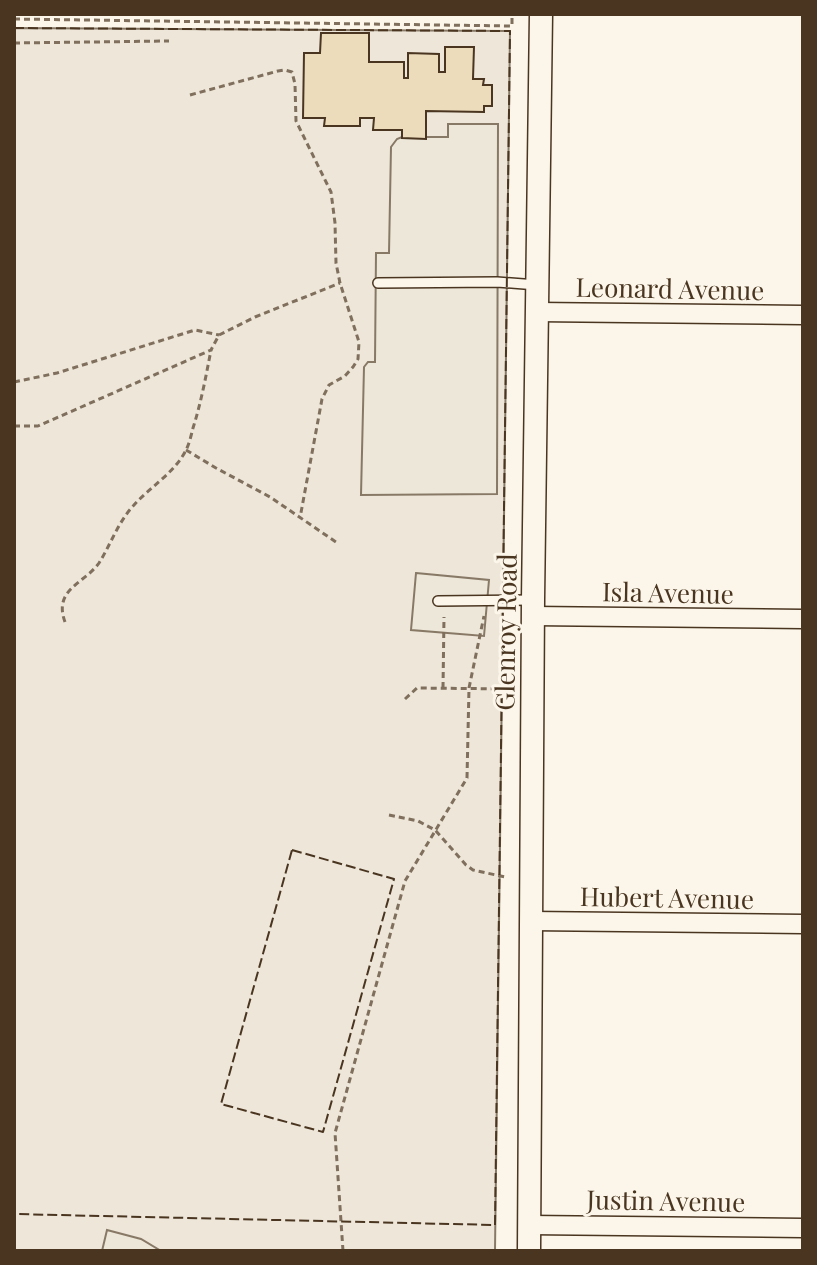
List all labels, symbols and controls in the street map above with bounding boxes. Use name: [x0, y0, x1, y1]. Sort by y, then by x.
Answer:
street label: Leonard Avenue: [575, 269, 765, 307]
street label: Glenroy Road: [486, 553, 524, 711]
street label: Isla Avenue: [602, 573, 734, 611]
street label: Hubert Avenue: [580, 878, 754, 916]
street label: Justin Avenue: [585, 1181, 746, 1219]

